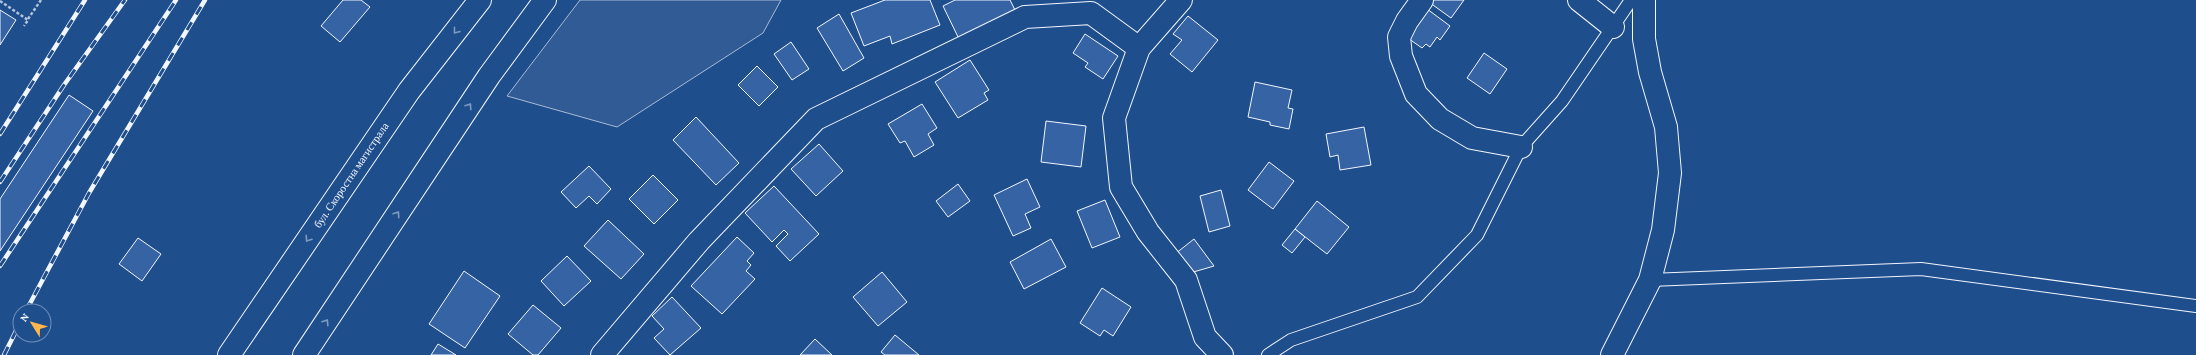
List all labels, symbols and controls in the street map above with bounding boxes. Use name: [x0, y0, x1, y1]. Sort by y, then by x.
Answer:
one-way arrow: [453, 26, 460, 33]
one-way arrow: [465, 103, 472, 110]
street label: бул. Скоростна магистрала: [311, 120, 391, 230]
one-way arrow: [392, 211, 400, 218]
one-way arrow: [305, 235, 312, 242]
north arrow: [12, 303, 52, 343]
text: N: [17, 310, 31, 324]
one-way arrow: [321, 320, 328, 327]

